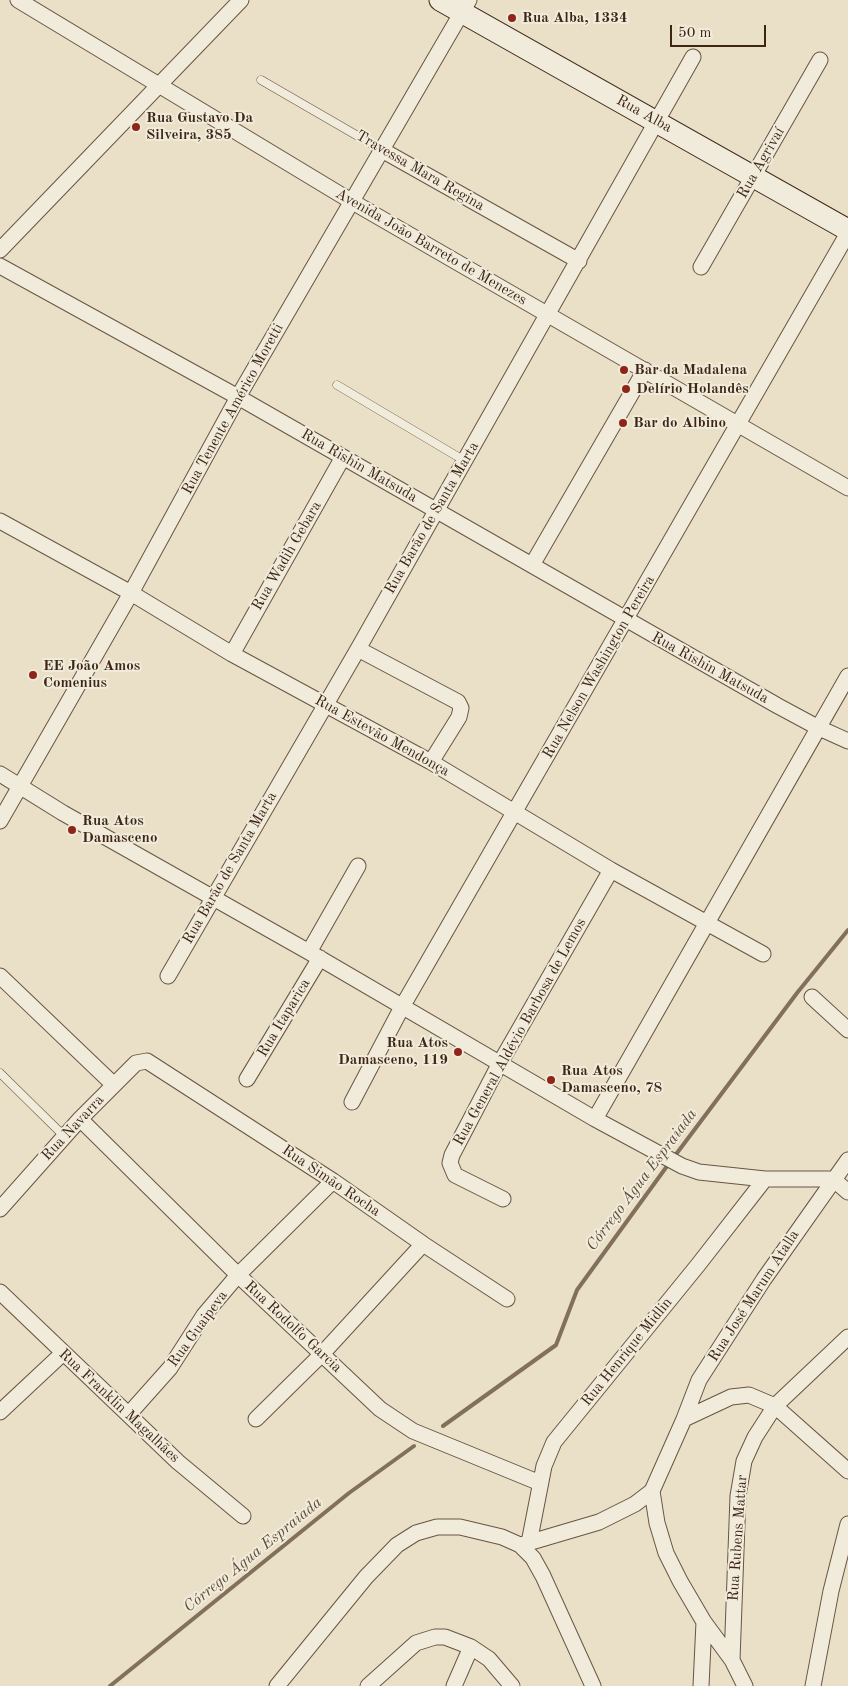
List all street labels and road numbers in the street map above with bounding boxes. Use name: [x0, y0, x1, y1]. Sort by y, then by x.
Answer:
street label: Rua Alba: [613, 91, 675, 137]
street label: Rua Agrivaí: [733, 124, 789, 202]
street label: Travessa Mara Regina: [352, 127, 488, 215]
street label: Avenida João Barreto de Menezes: [332, 185, 530, 309]
street label: Rua Tenente Américo Moretti: [178, 320, 288, 498]
street label: Rua Rishin Matsuda: [298, 425, 420, 507]
street label: Rua Barão de Santa Marta: [381, 439, 483, 597]
street label: Rua Wadih Gebara: [248, 498, 326, 614]
street label: Rua Nelson Washington Pereira: [539, 572, 659, 762]
street label: Rua Rishin Matsuda: [648, 628, 772, 708]
street label: Rua Estevão Mendonça: [311, 691, 453, 781]
street label: Rua Barão de Santa Marta: [179, 789, 281, 947]
street label: Rua General Aldévio Barbosa de Lemos: [450, 915, 590, 1149]
street label: Rua Itaparica: [254, 976, 314, 1060]
street label: Rua Navarra: [38, 1091, 108, 1165]
street label: Rua Simão Rocha: [278, 1141, 384, 1221]
street label: Rua José Marum Atalla: [705, 1227, 803, 1365]
street label: Rua Rodolfo Garcia: [240, 1277, 346, 1377]
street label: Rua Guaipeva: [164, 1287, 232, 1371]
street label: Rua Henrique Midlin: [578, 1294, 676, 1410]
street label: Rua Franklin Magalhães: [55, 1345, 183, 1467]
street label: Rua Rubens Mattar: [725, 1474, 751, 1602]

